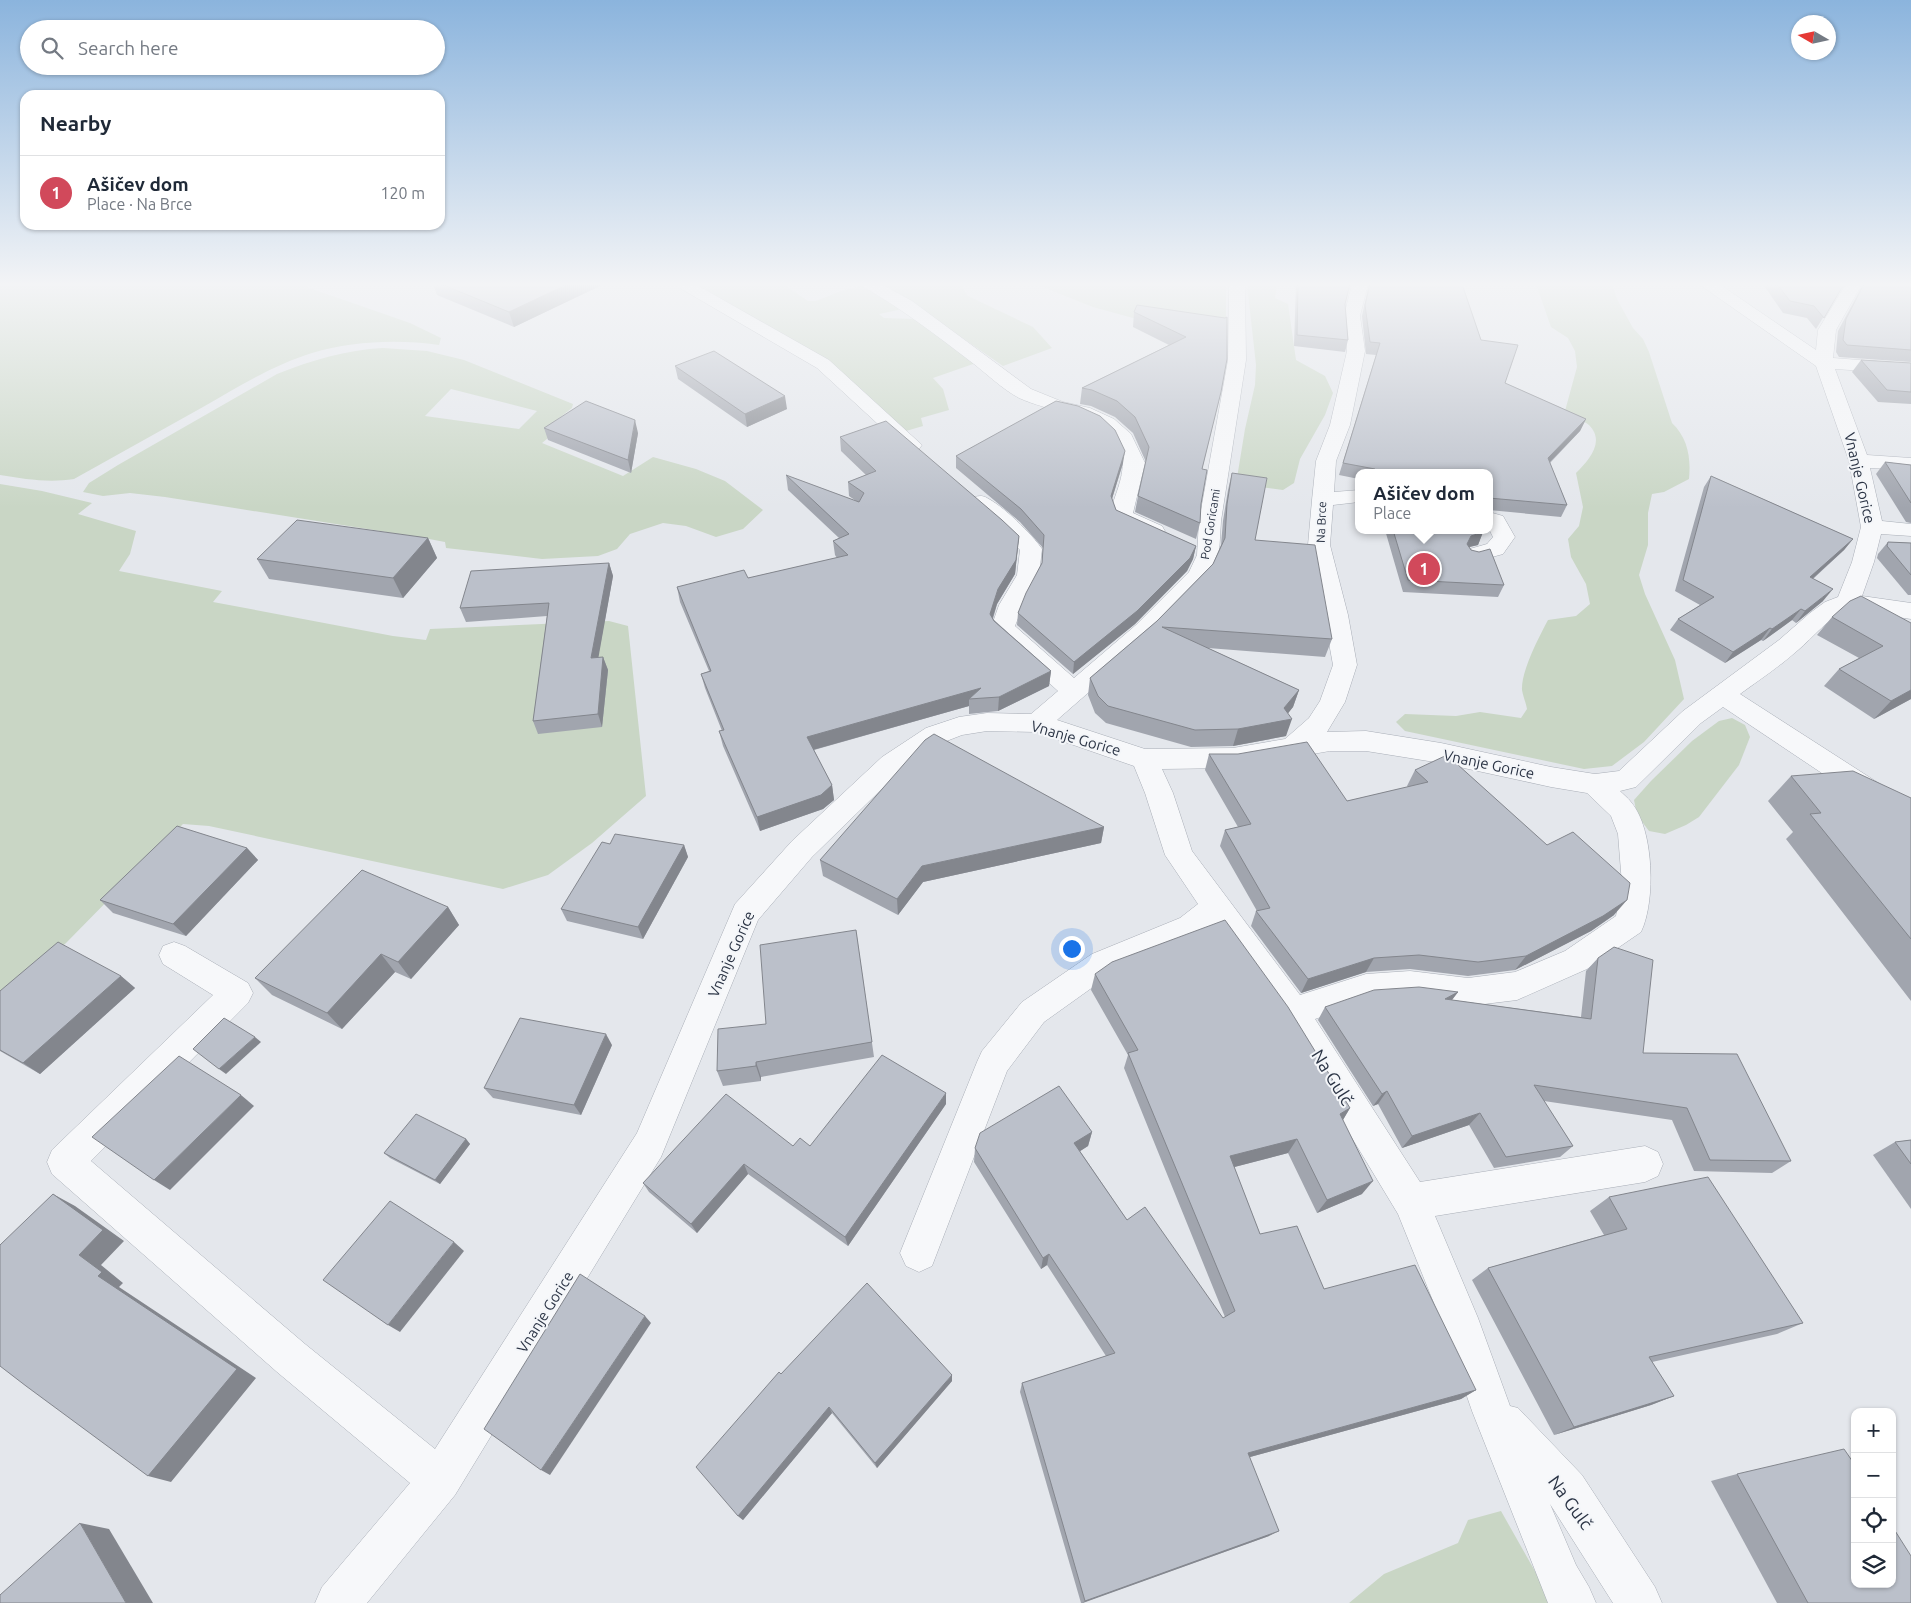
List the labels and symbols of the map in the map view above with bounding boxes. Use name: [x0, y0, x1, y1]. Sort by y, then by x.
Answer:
north arrow: [1791, 15, 1836, 60]
street label: Vnanje Gorice: [1841, 431, 1879, 525]
street label: Pod Goricami: [1198, 488, 1222, 560]
street label: Na Brce: [1314, 501, 1328, 543]
pin: 1: [1408, 550, 1440, 588]
street label: Vnanje Gorice: [1029, 717, 1123, 759]
street label: Vnanje Gorice: [1442, 746, 1536, 782]
street label: Vnanje Gorice: [704, 908, 758, 1000]
your location: [1059, 936, 1085, 962]
street label: Na Gulč: [1308, 1046, 1358, 1108]
street label: Vnanje Gorice: [513, 1268, 577, 1356]
street label: Na Gulč: [1545, 1471, 1597, 1533]

